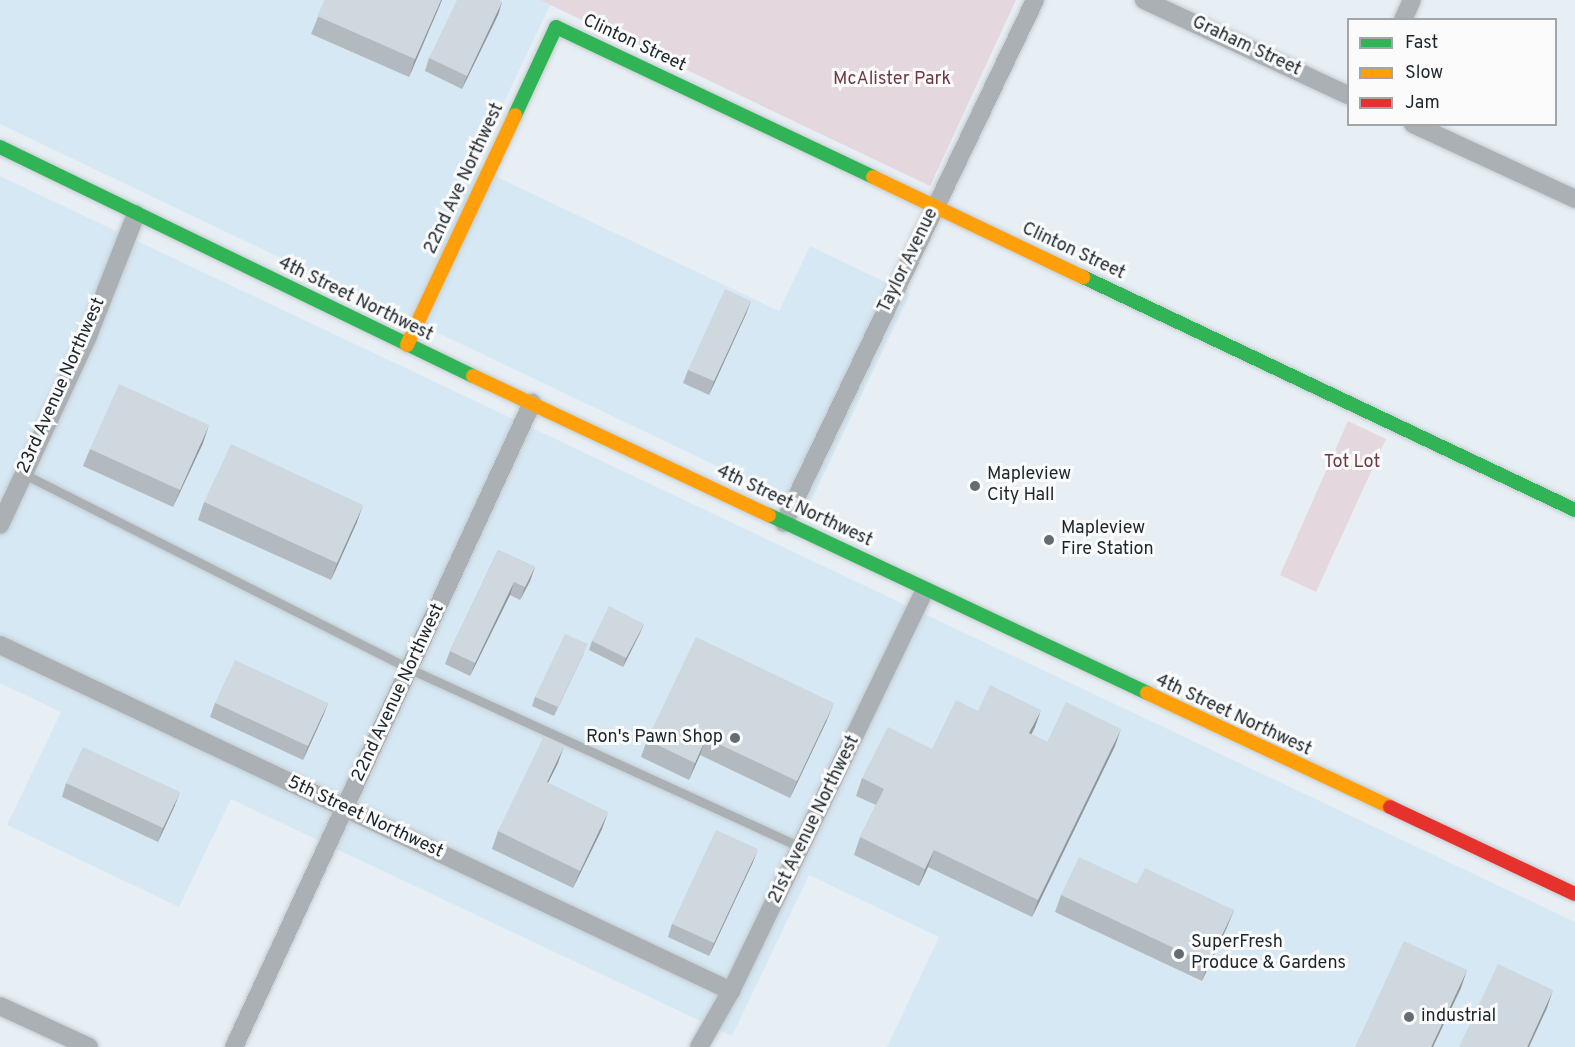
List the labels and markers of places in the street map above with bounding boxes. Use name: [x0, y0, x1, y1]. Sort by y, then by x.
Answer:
place label: Mapleview City Hall: [987, 465, 1071, 508]
marker: Mapleview City Hall: [968, 479, 982, 493]
place label: Mapleview Fire Station: [1061, 519, 1154, 562]
marker: Mapleview Fire Station: [1042, 533, 1056, 547]
place label: Ron's Pawn Shop: [586, 727, 723, 749]
marker: Ron's Pawn Shop: [728, 731, 742, 745]
place label: SuperFresh Produce & Gardens: [1191, 933, 1346, 976]
marker: SuperFresh Produce & Gardens: [1172, 947, 1186, 961]
place label: industrial: [1421, 1006, 1496, 1028]
marker: industrial: [1402, 1010, 1416, 1024]

